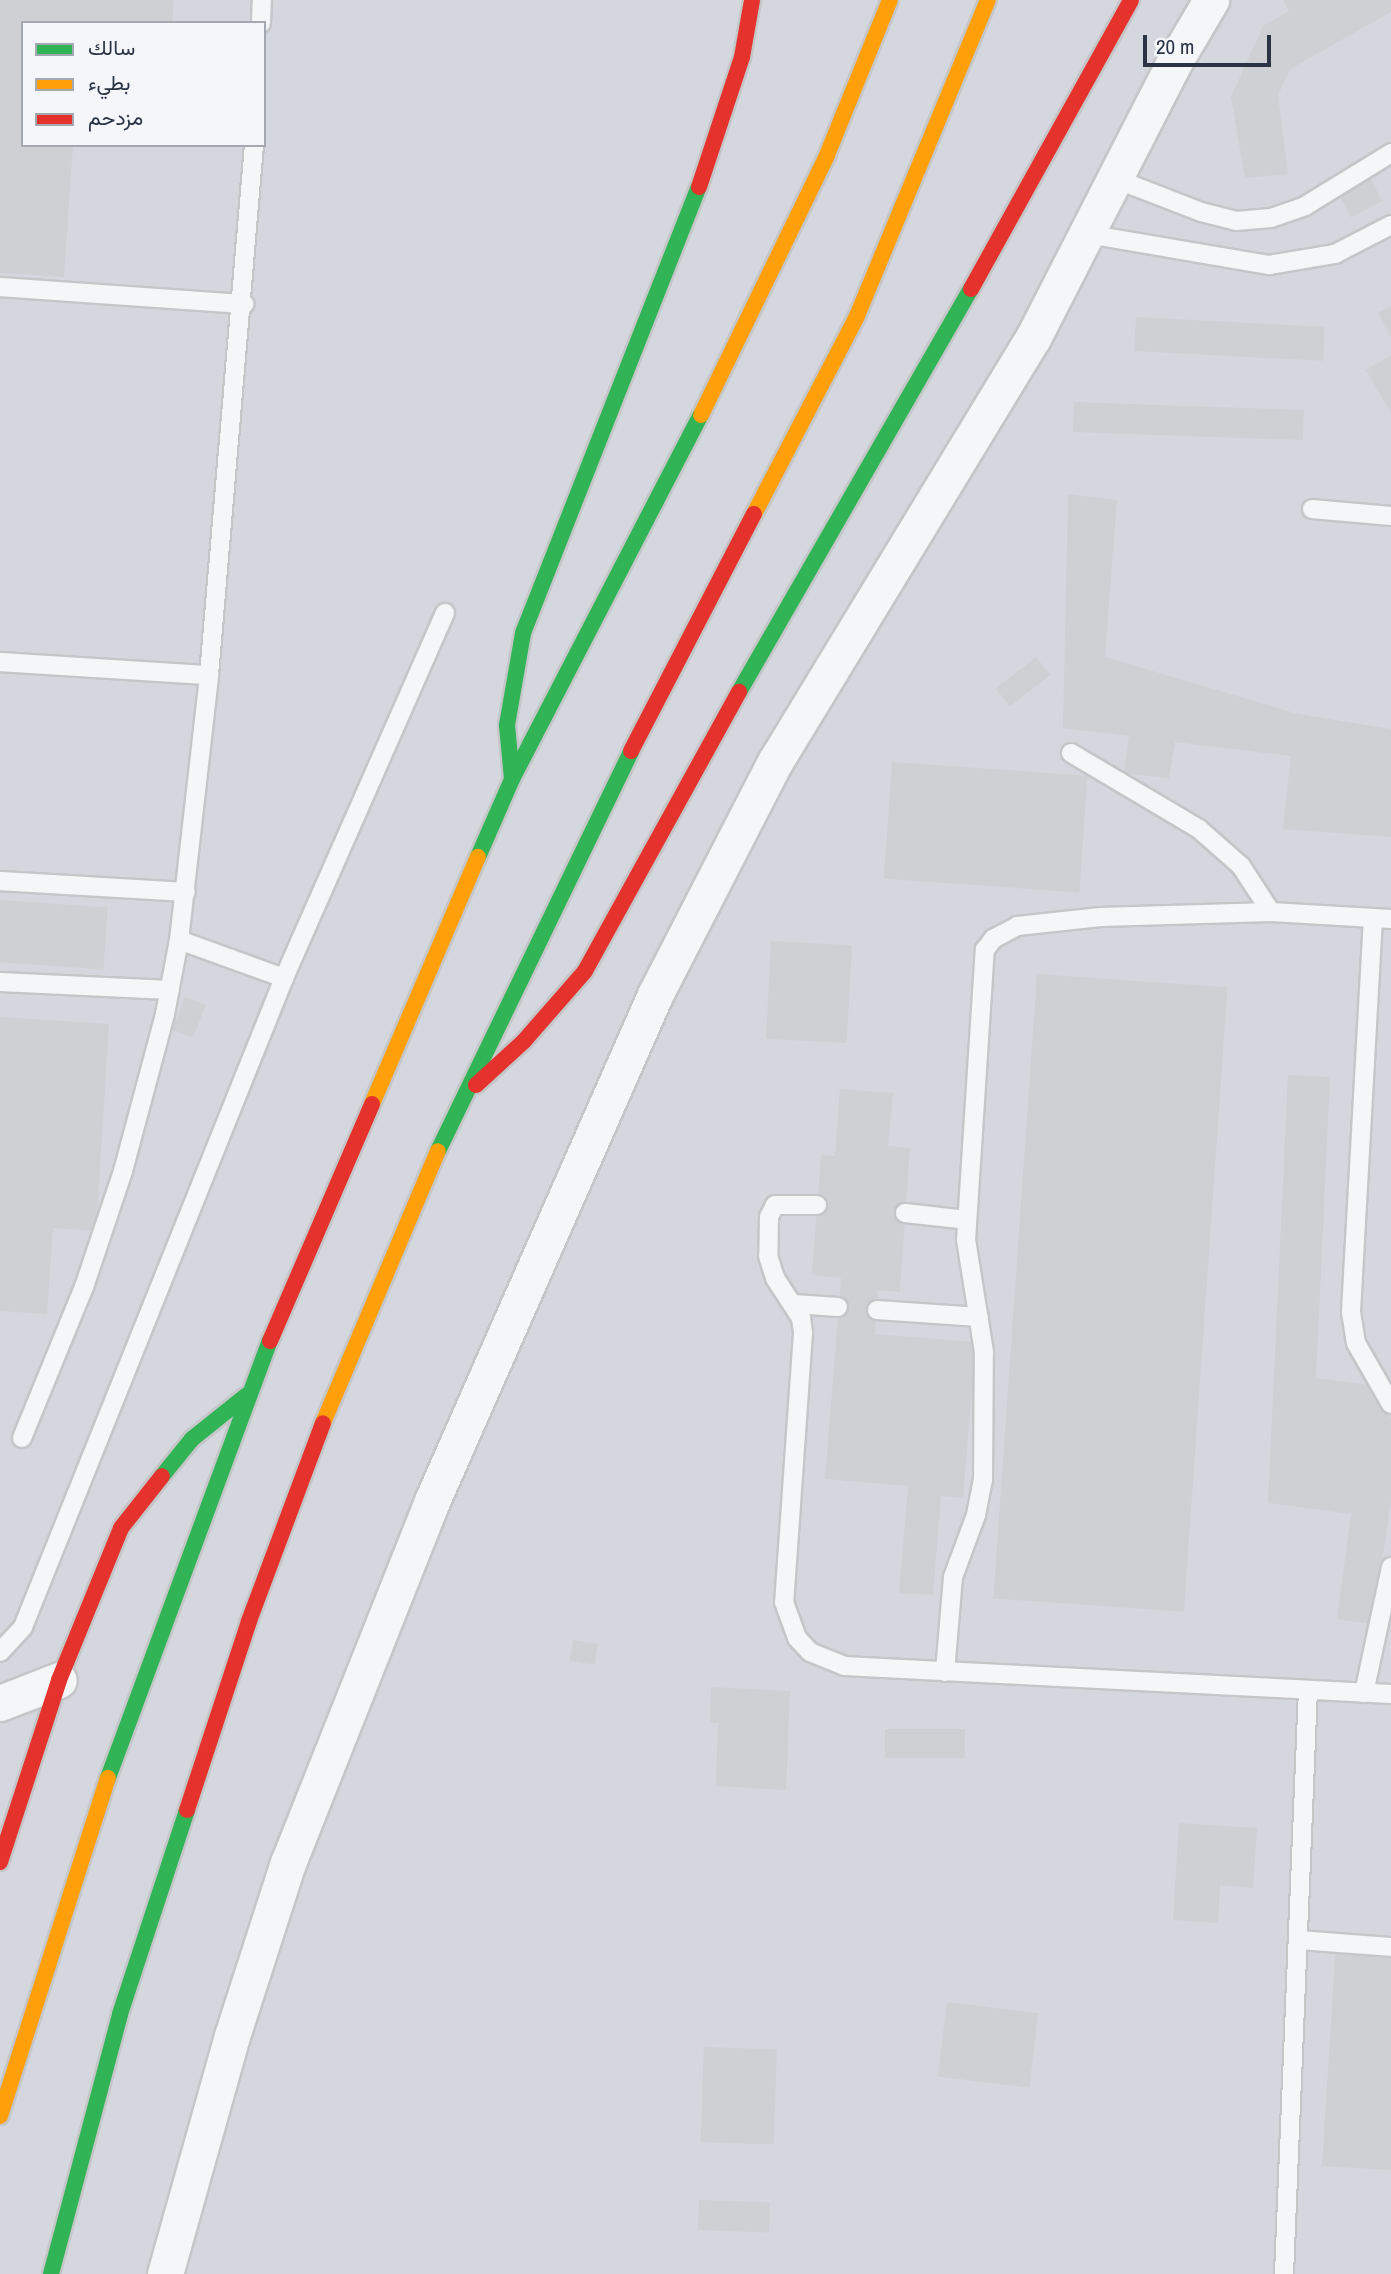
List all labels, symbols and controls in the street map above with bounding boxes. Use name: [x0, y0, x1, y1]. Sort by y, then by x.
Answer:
legend: [21, 21, 266, 147]
scale bar: [1146, 21, 1274, 65]
text: 20 m: [1156, 32, 1194, 61]
text: سالك: [88, 33, 135, 62]
text: بطيء: [88, 68, 131, 97]
text: مزدحم: [88, 103, 143, 132]

